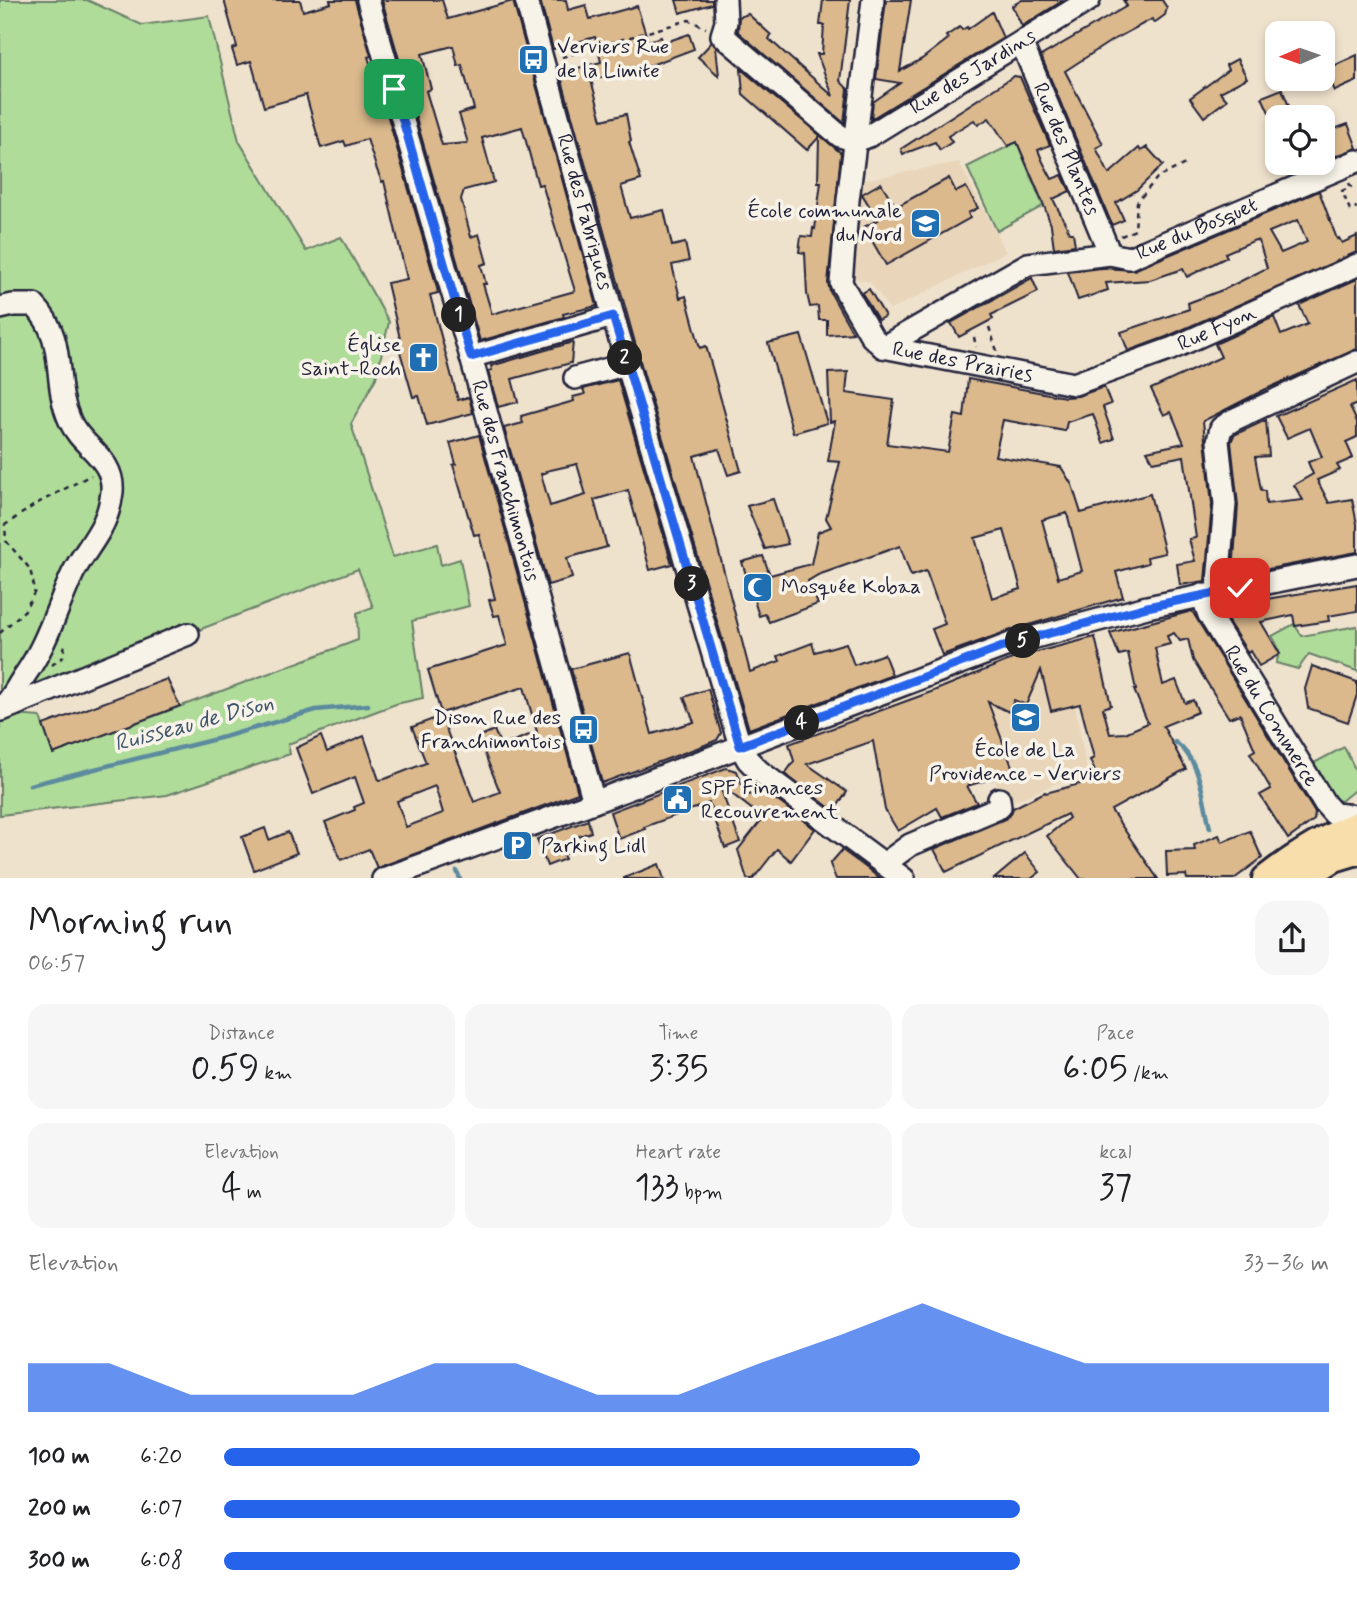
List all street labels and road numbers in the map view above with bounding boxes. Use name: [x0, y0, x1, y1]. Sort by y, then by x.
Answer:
street label: Rue des Jardins: [904, 22, 1041, 121]
street label: Rue des Plantes: [1026, 78, 1106, 220]
street label: Rue des Fabriques: [550, 131, 619, 293]
street label: Rue du Bosquet: [1132, 191, 1262, 267]
street label: Rue Fyon: [1173, 298, 1261, 358]
street label: Rue des Prairies: [890, 335, 1035, 390]
street label: Rue des Franchimontois: [464, 377, 546, 585]
street label: Rue du Commerce: [1217, 640, 1325, 792]

